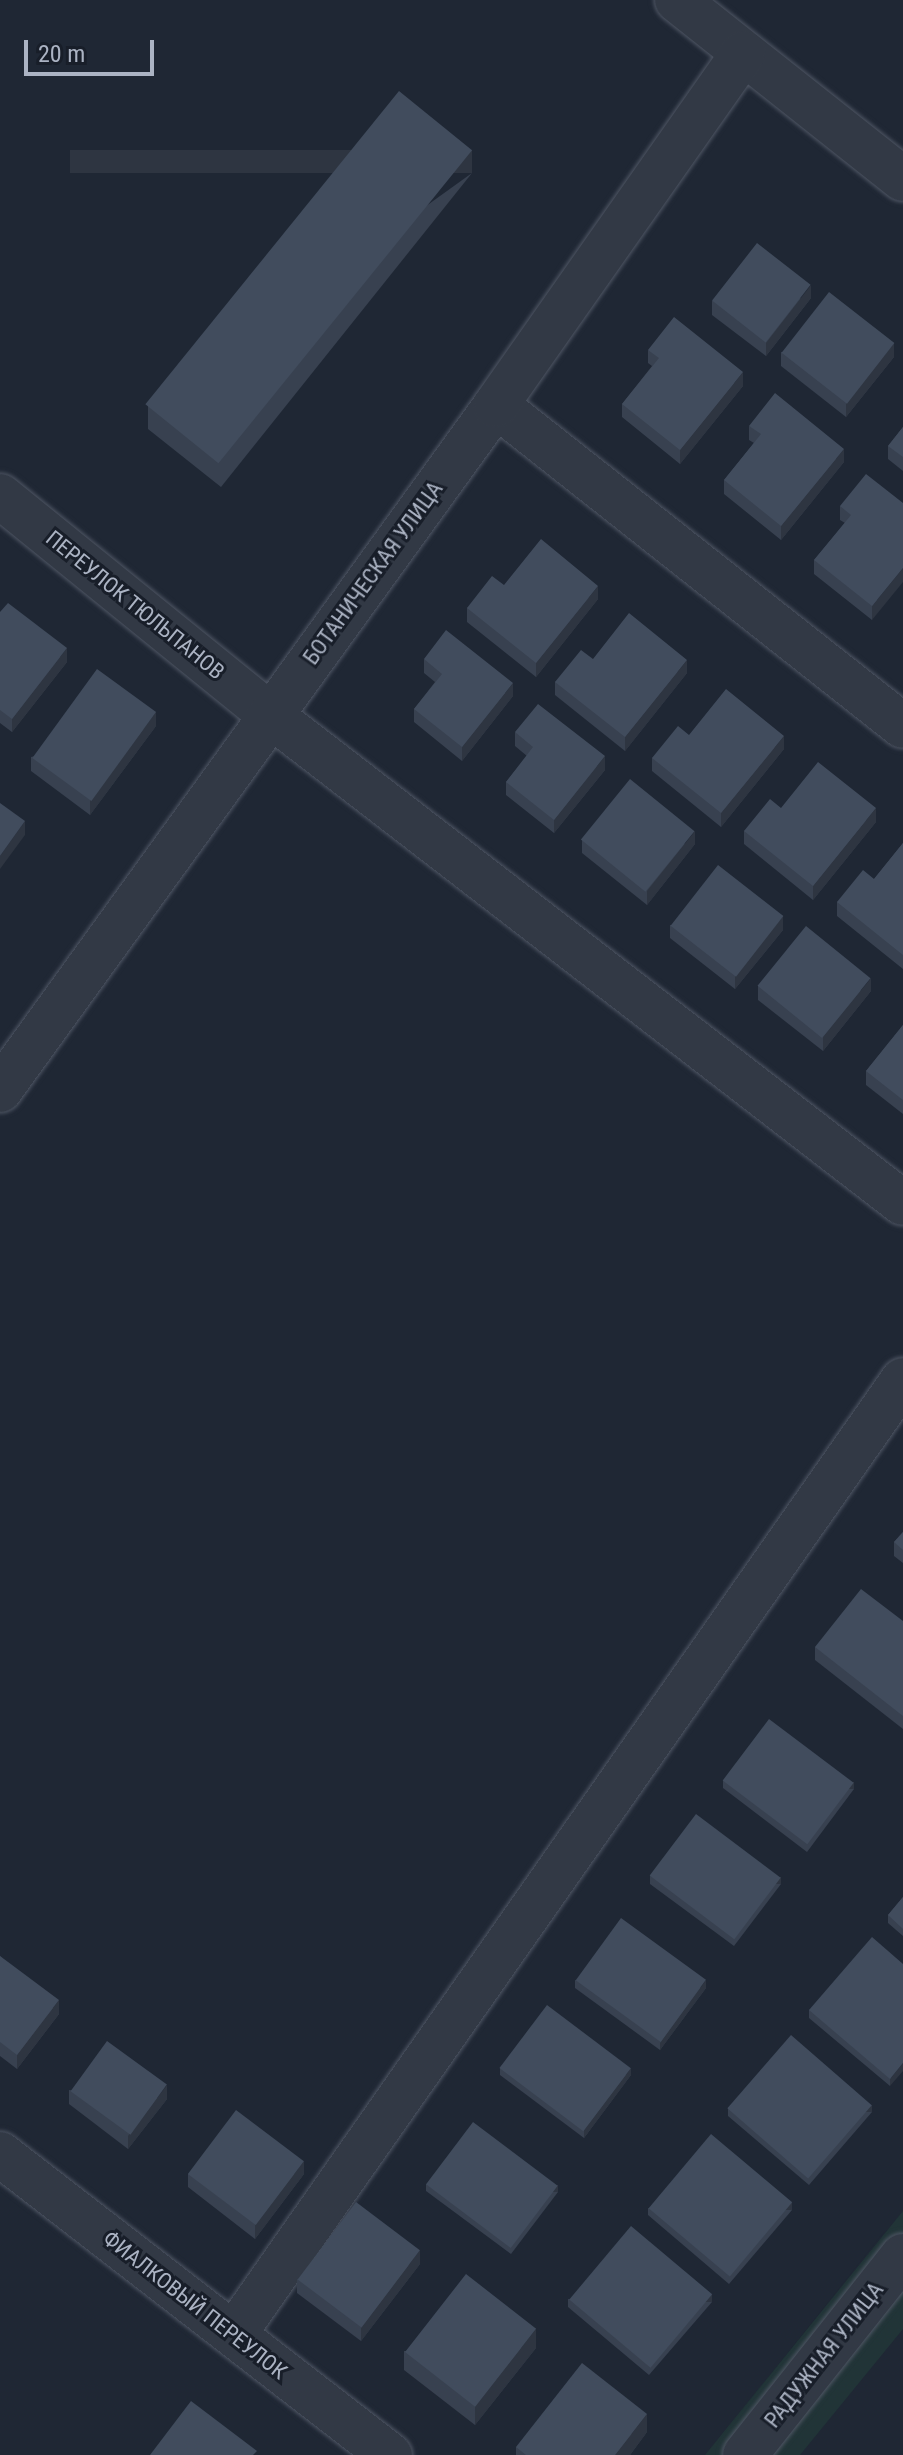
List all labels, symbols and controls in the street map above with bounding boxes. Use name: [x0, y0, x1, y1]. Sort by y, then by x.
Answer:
scale bar: [28, 24, 158, 74]
text: 20 m: [38, 40, 85, 68]
street label: БОТАНИЧЕСКАЯ УЛИЦА: [298, 476, 448, 670]
street label: ПЕРЕУЛОК ТЮЛЬПАНОВ: [40, 525, 230, 685]
street label: ФИАЛКОВЫЙ ПЕРЕУЛОК: [98, 2225, 292, 2385]
street label: РАДУЖНАЯ УЛИЦА: [759, 2277, 889, 2433]

